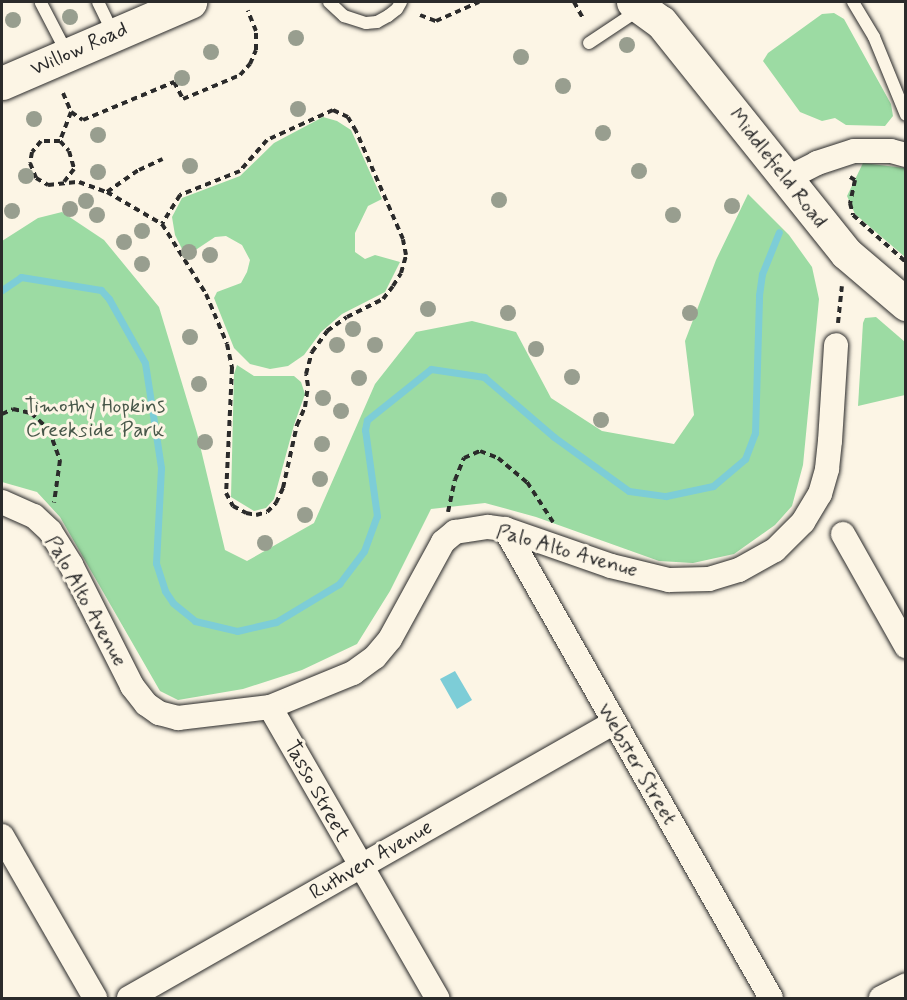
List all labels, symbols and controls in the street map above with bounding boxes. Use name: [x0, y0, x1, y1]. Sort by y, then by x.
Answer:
street label: Willow Road: [26, 16, 132, 82]
street label: Middlefield Road: [724, 103, 832, 233]
park label: Timothy Hopkins Creekside Park: [23, 393, 167, 443]
street label: Palo Alto Avenue: [493, 519, 641, 583]
street label: Palo Alto Avenue: [39, 530, 133, 672]
street label: Webster Street: [591, 697, 683, 831]
street label: Tasso Street: [279, 736, 355, 846]
street label: Ruthven Avenue: [303, 814, 439, 906]

